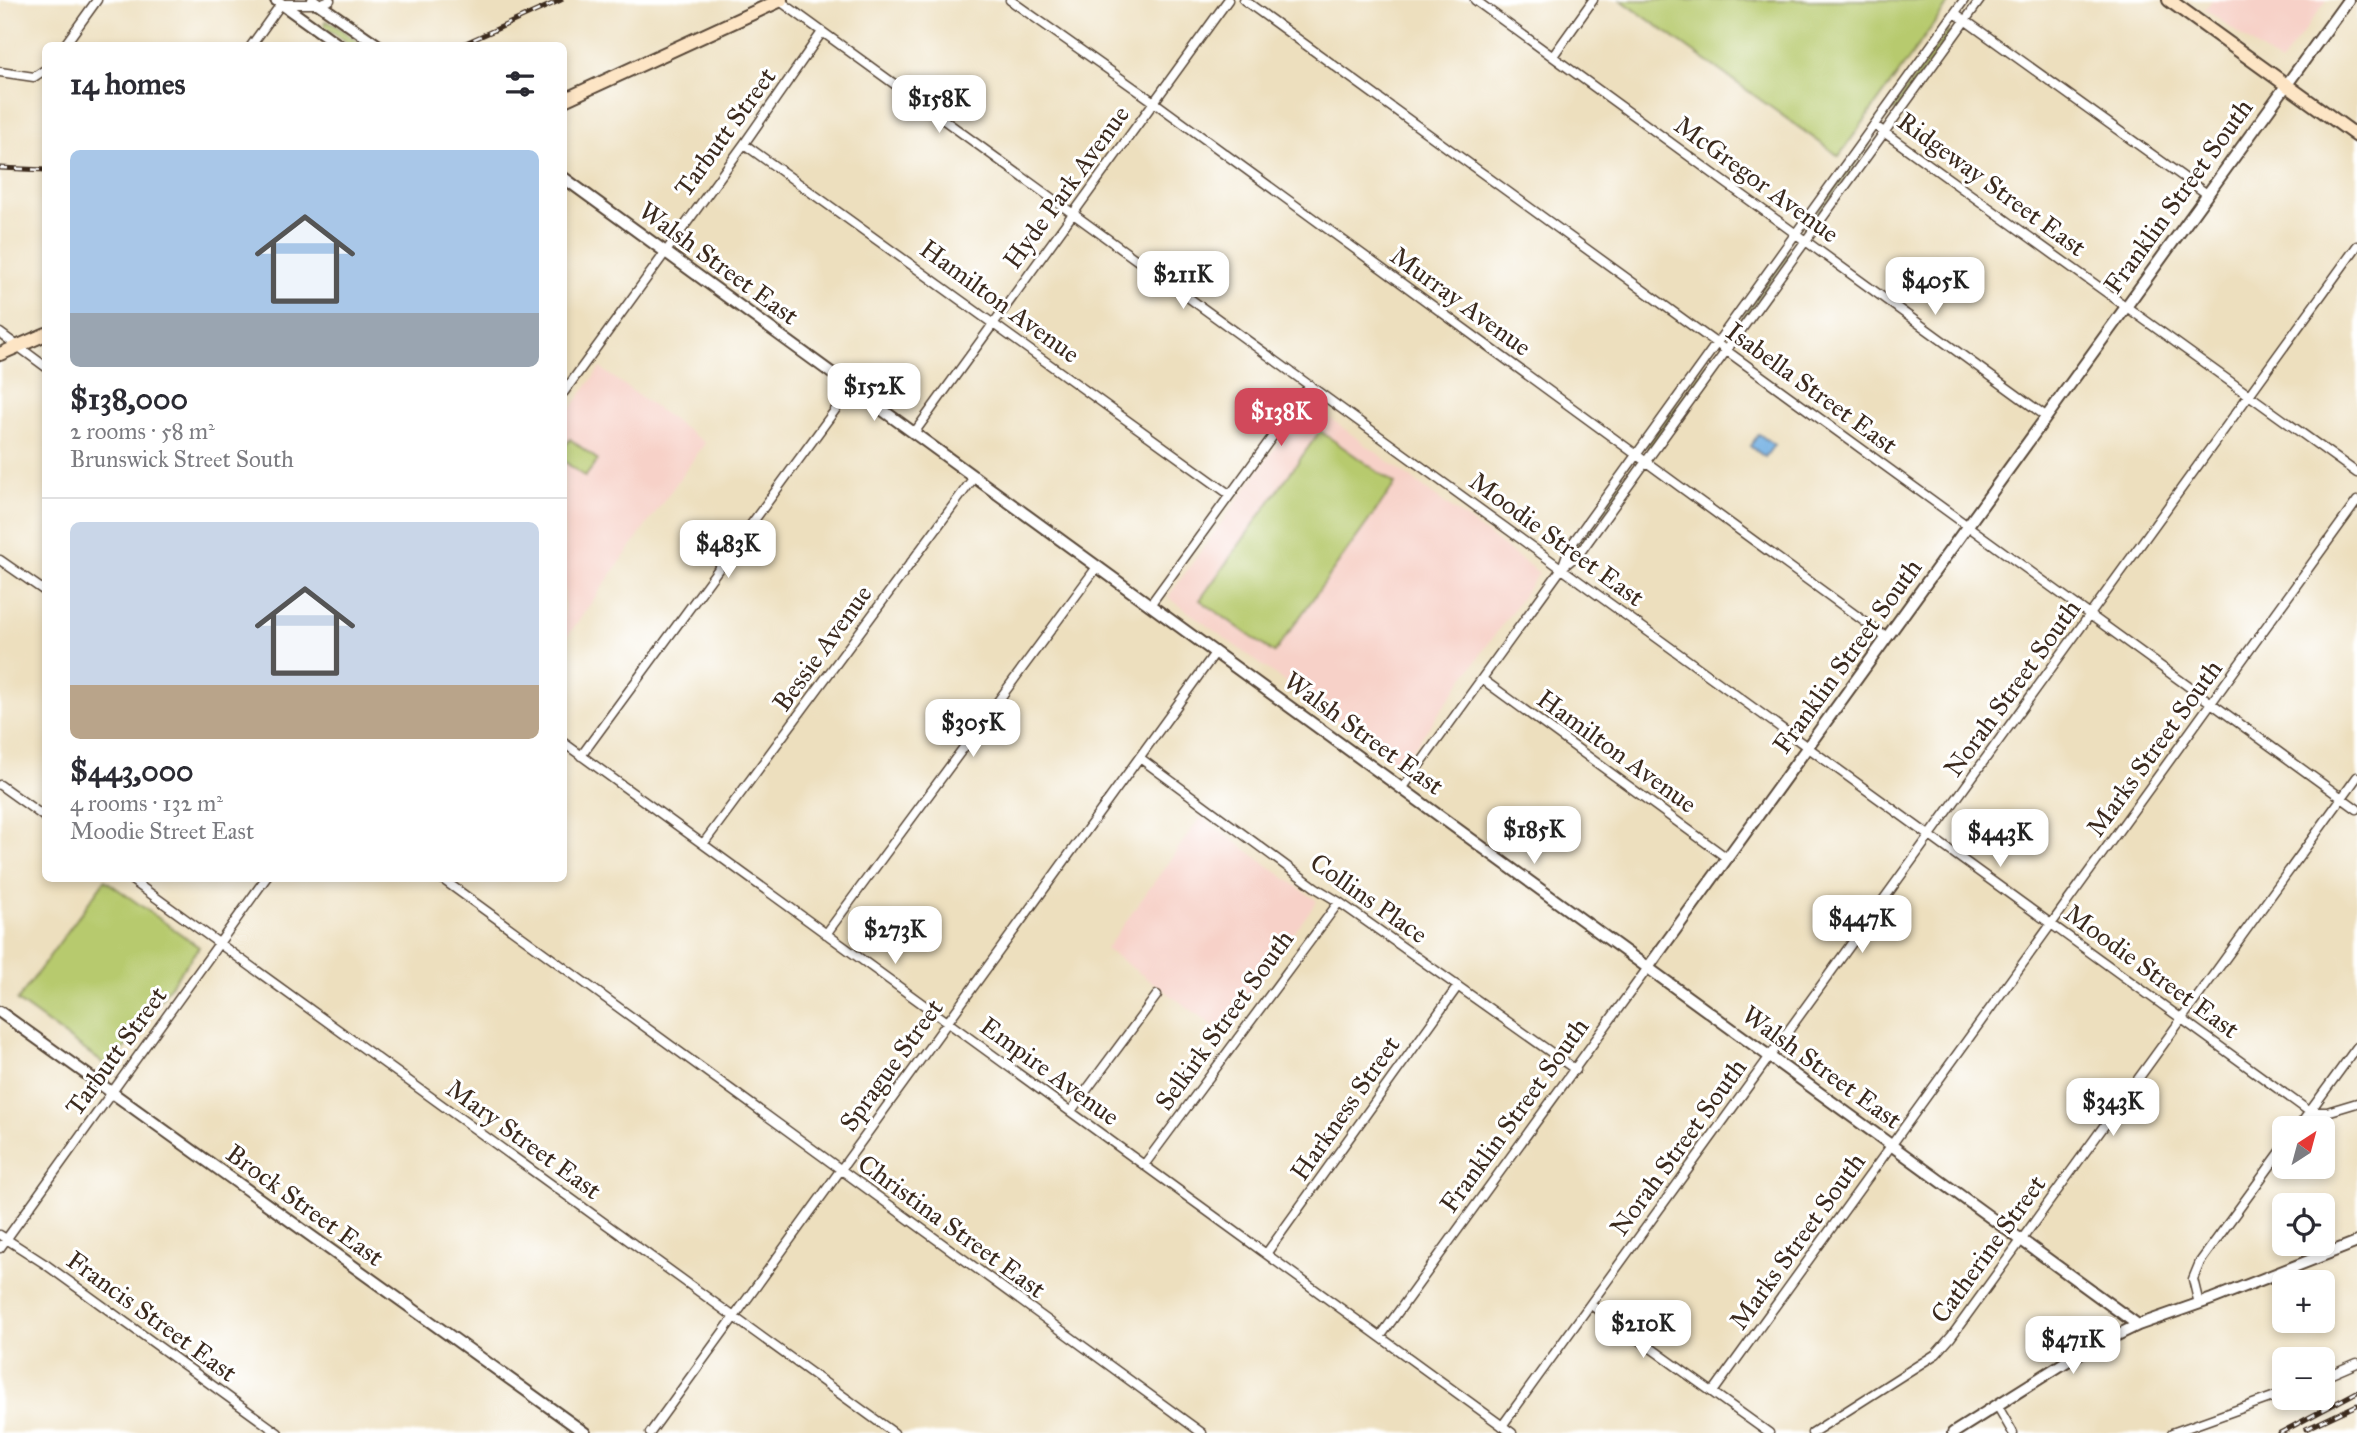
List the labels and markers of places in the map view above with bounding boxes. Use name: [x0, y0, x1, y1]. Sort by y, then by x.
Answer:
pin: $158K: [890, 76, 988, 135]
pin: $211K: [1134, 252, 1232, 311]
pin: $405K: [1886, 258, 1984, 317]
pin: $152K: [825, 364, 923, 423]
pin: $138K: [1232, 388, 1330, 448]
pin: $483K: [679, 520, 777, 580]
pin: $305K: [924, 700, 1022, 759]
pin: $185K: [1485, 806, 1583, 866]
pin: $443K: [1951, 810, 2049, 869]
pin: $447K: [1813, 895, 1911, 955]
pin: $273K: [846, 906, 944, 966]
pin: $343K: [2064, 1078, 2162, 1138]
pin: $210K: [1594, 1300, 1692, 1360]
pin: $471K: [2024, 1316, 2122, 1376]

